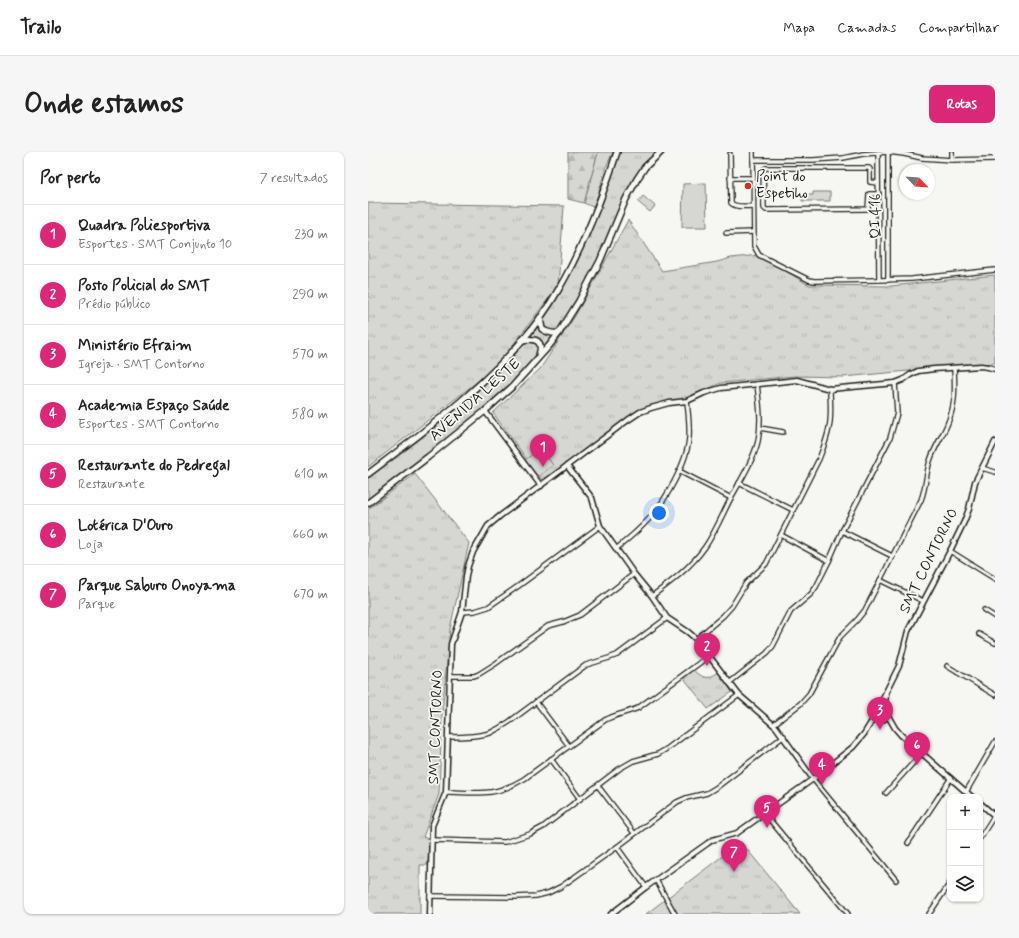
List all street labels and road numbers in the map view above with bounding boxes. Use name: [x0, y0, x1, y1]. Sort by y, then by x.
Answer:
street label: QI 416: [866, 193, 886, 239]
street label: AVENIDA LESTE: [425, 354, 525, 446]
street label: SMT CONTORNO: [895, 505, 963, 617]
street label: SMT CONTORNO: [424, 669, 448, 785]

